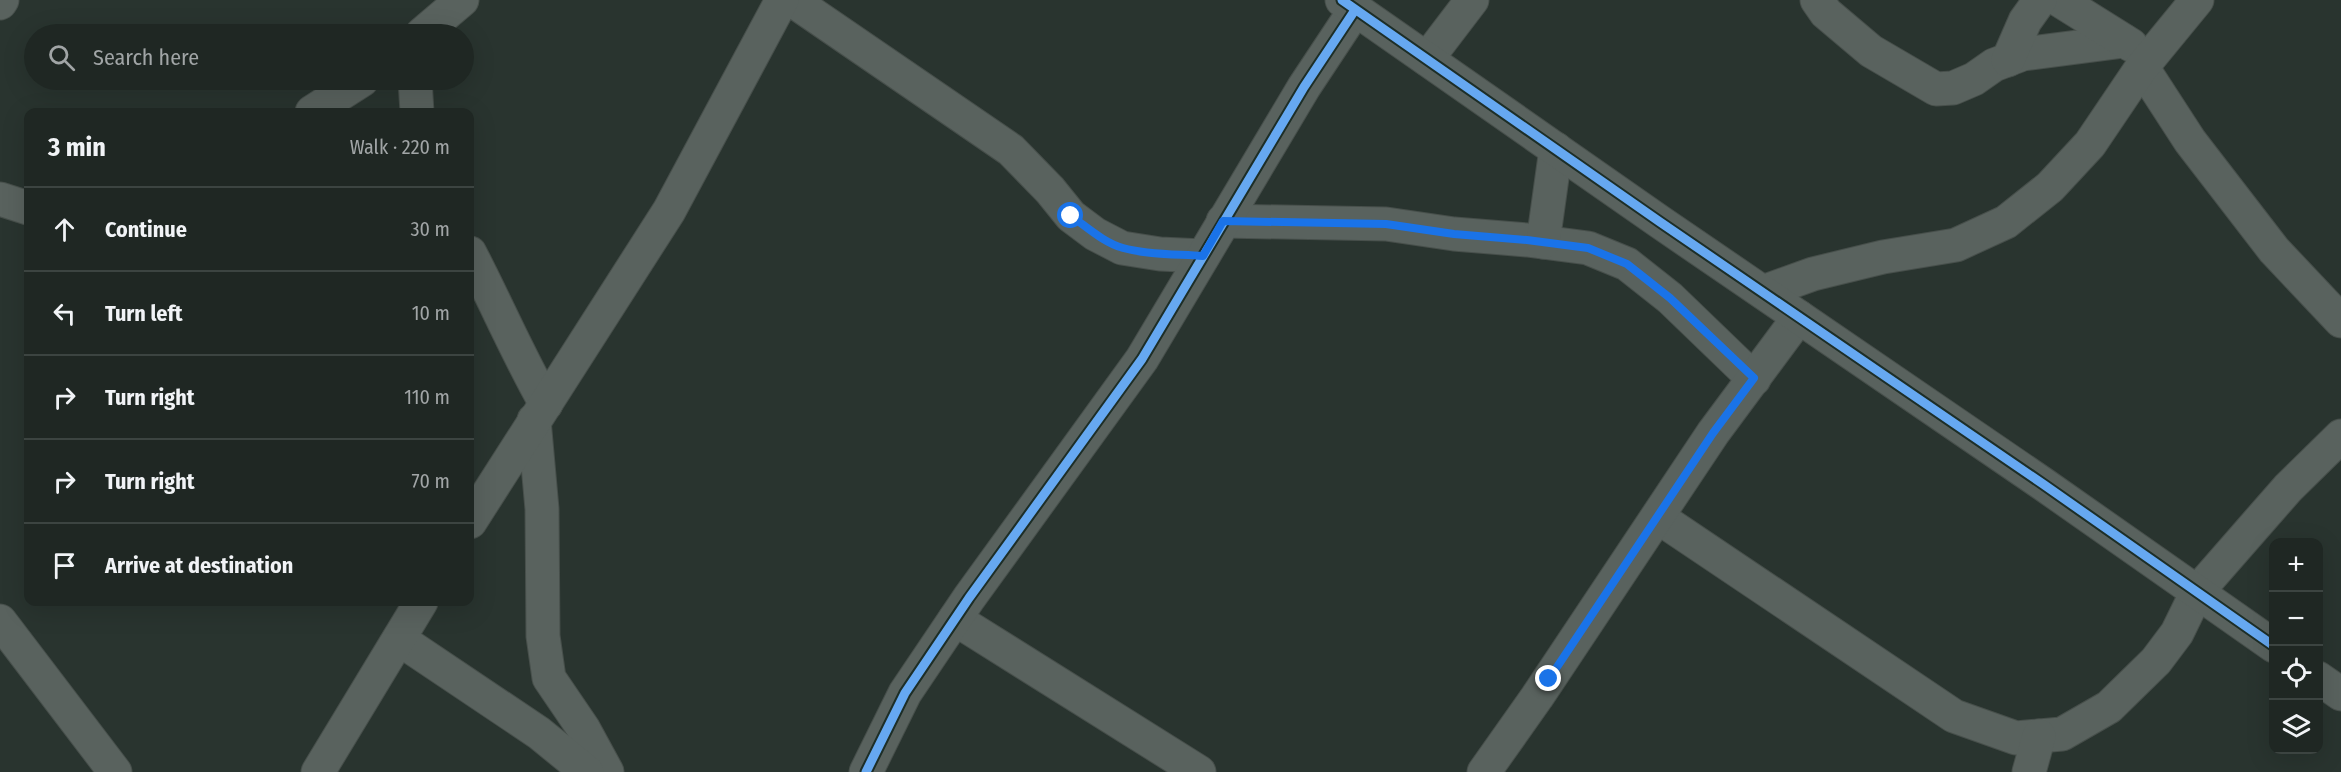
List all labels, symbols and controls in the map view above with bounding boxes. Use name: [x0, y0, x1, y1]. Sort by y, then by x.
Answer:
search box: [24, 24, 474, 90]
icon: search: [45, 41, 78, 74]
text: Search here: [93, 44, 199, 71]
text: 3 min: [48, 132, 106, 163]
text: Walk · 220 m: [350, 135, 450, 159]
route start: [1057, 202, 1083, 228]
icon: ahead: [48, 213, 81, 246]
text: Continue: [105, 216, 187, 243]
text: 30 m: [410, 217, 450, 241]
icon: left: [48, 297, 81, 330]
text: Turn left: [105, 300, 183, 327]
text: 10 m: [412, 301, 450, 325]
icon: right: [48, 381, 81, 414]
text: Turn right: [105, 384, 194, 411]
text: 110 m: [404, 385, 450, 409]
icon: right: [48, 465, 81, 498]
text: Turn right: [105, 468, 194, 495]
text: 70 m: [412, 469, 450, 493]
map controls: [2269, 538, 2323, 754]
button: +: [2269, 538, 2323, 592]
icon: arrive: [48, 549, 81, 582]
text: Arrive at destination: [105, 552, 293, 579]
button: −: [2269, 592, 2323, 646]
button: locate: [2269, 646, 2323, 700]
route end: [1535, 665, 1561, 691]
button: layers: [2269, 700, 2323, 754]

